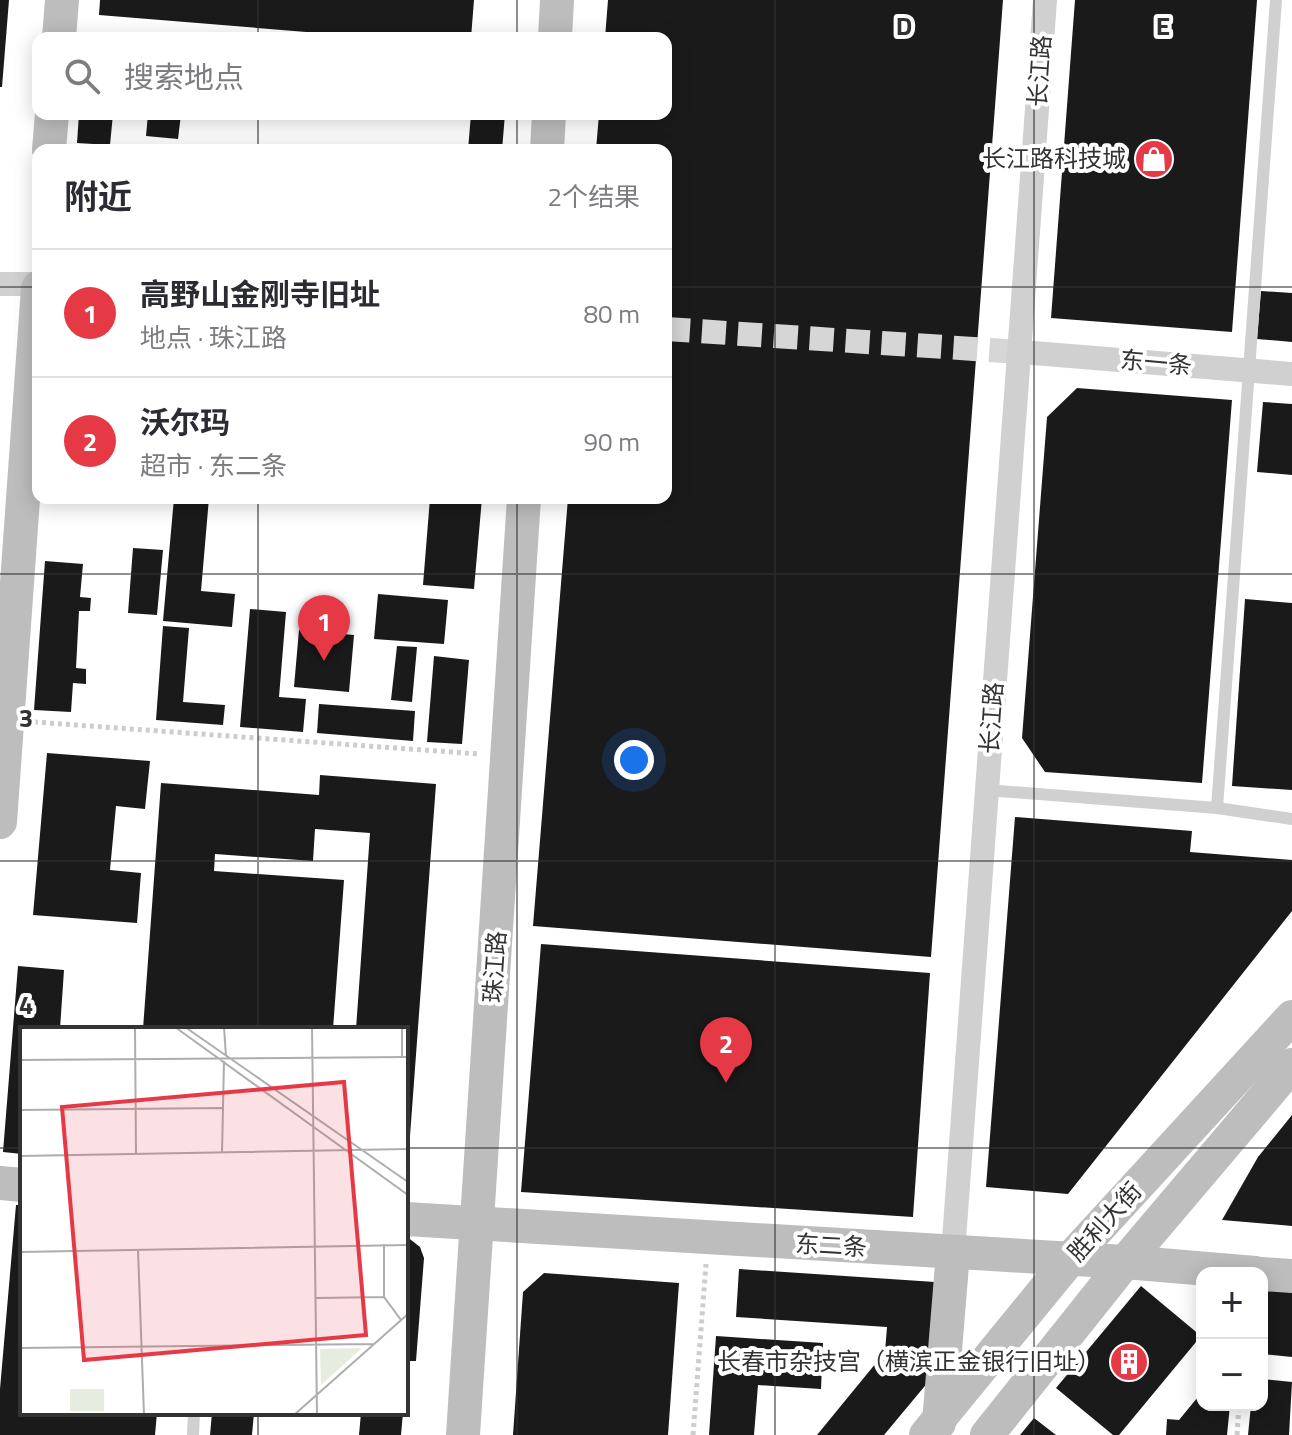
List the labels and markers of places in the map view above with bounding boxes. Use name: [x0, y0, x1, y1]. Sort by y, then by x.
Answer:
shop icon: 长江路科技城: [1133, 138, 1175, 180]
place label: 长江路科技城: [982, 140, 1126, 176]
pin: 1: [298, 595, 350, 661]
pin: 2: [700, 1017, 752, 1083]
building icon: 长春市杂技宫（横滨正金银行旧址）: [1108, 1341, 1150, 1383]
place label: 长春市杂技宫（横滨正金银行旧址）: [717, 1343, 1101, 1379]

